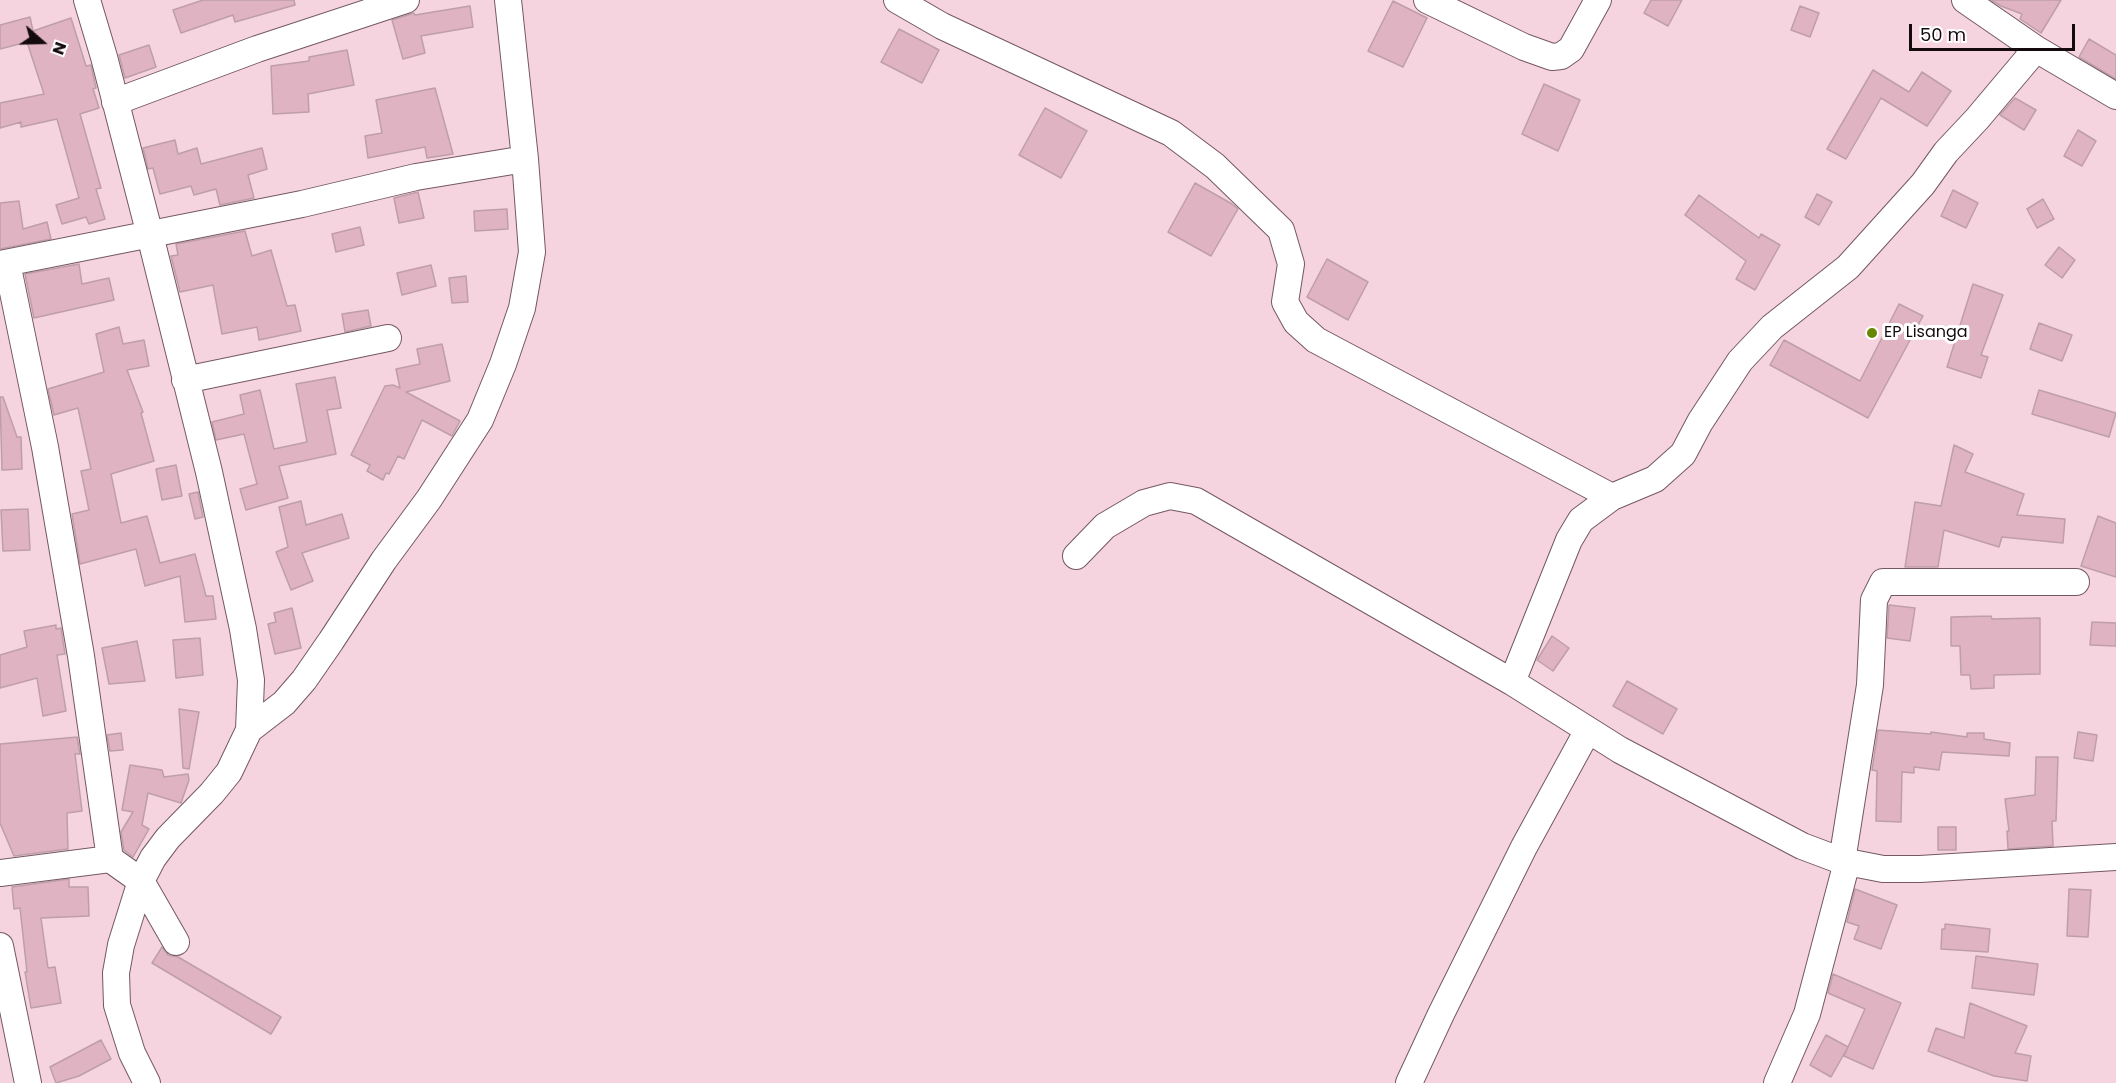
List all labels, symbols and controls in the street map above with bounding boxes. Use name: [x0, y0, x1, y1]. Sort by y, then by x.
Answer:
north arrow: [12, 12, 72, 72]
scale bar: [1912, 12, 2078, 50]
text: 50 m: [1920, 22, 1966, 47]
text: N: [47, 39, 72, 58]
place label: EP Lisanga: [1884, 323, 1968, 343]
marker: EP Lisanga: [1865, 326, 1879, 340]

